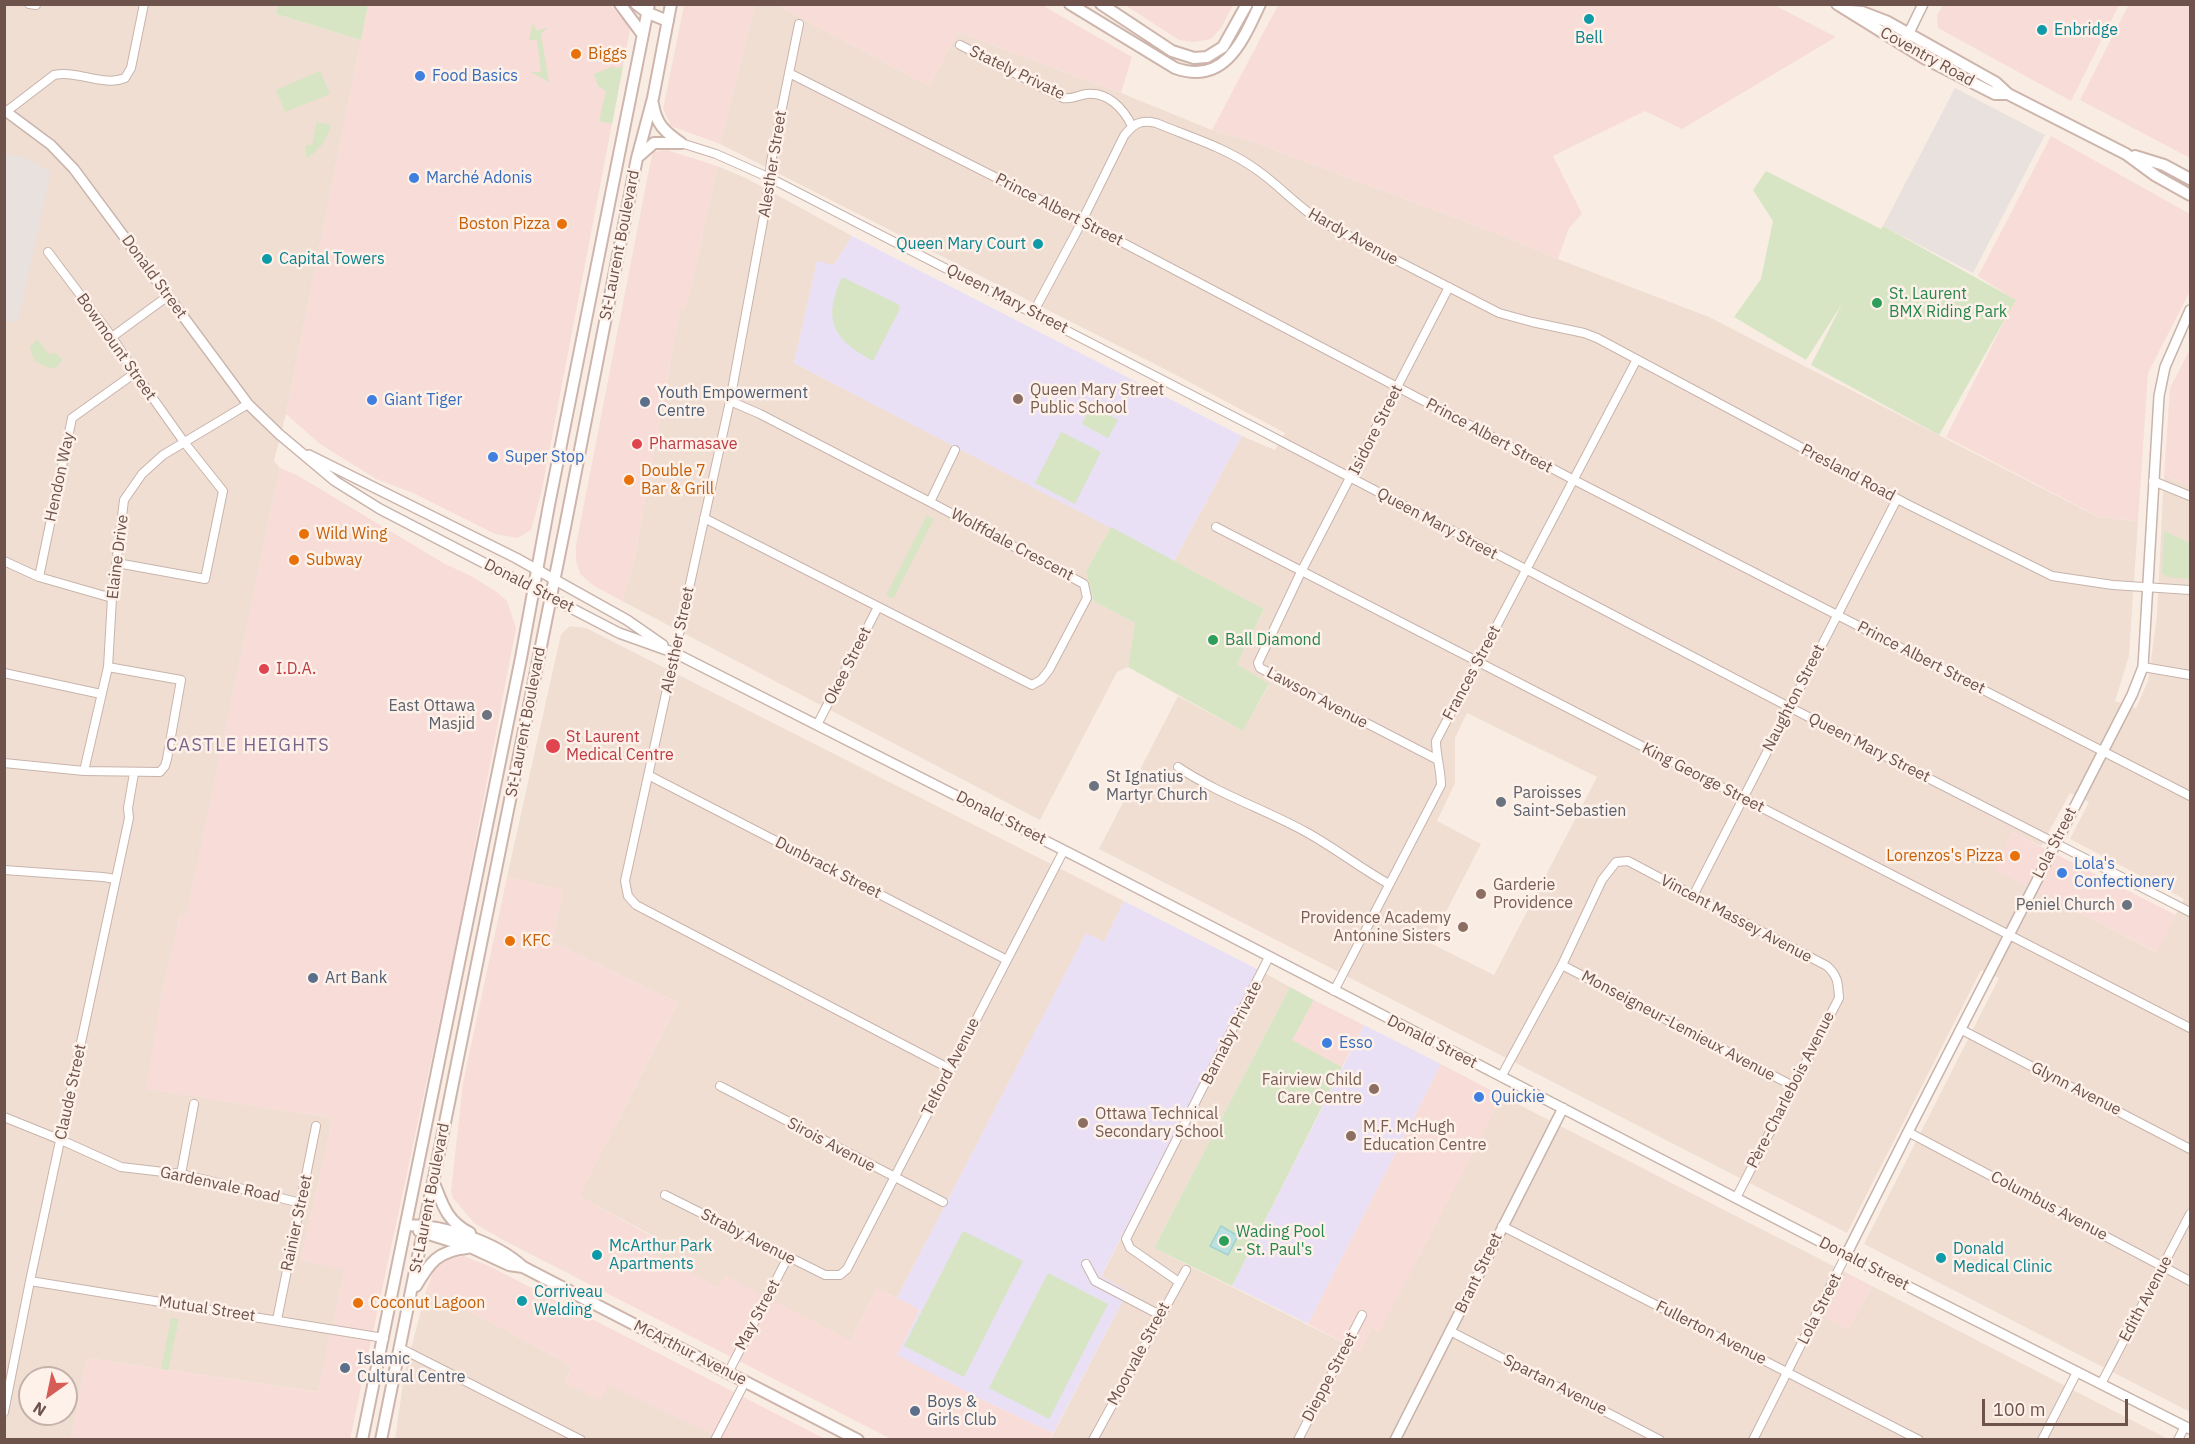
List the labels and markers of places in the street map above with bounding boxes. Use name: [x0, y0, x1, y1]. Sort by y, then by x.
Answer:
marker: Bell: [1582, 12, 1596, 26]
place label: Enbridge: [2054, 20, 2118, 40]
marker: Enbridge: [2035, 23, 2049, 37]
place label: Bell: [1575, 28, 1603, 48]
place label: Biggs: [588, 44, 627, 64]
marker: Biggs: [569, 47, 583, 61]
place label: Food Basics: [432, 66, 518, 86]
marker: Food Basics: [413, 69, 427, 83]
place label: Marché Adonis: [426, 168, 532, 188]
marker: Marché Adonis: [407, 171, 421, 185]
place label: Boston Pizza: [458, 214, 550, 234]
marker: Boston Pizza: [555, 217, 569, 231]
place label: Queen Mary Court: [896, 234, 1026, 254]
marker: Queen Mary Court: [1031, 237, 1045, 251]
place label: Capital Towers: [279, 249, 385, 269]
marker: Capital Towers: [260, 252, 274, 266]
place label: St. Laurent BMX Riding Park: [1889, 284, 2007, 322]
marker: St. Laurent BMX Riding Park: [1870, 296, 1884, 310]
place label: Queen Mary Street Public School: [1030, 380, 1164, 418]
place label: Youth Empowerment Centre: [657, 383, 808, 421]
place label: Giant Tiger: [384, 390, 462, 410]
marker: Queen Mary Street Public School: [1011, 392, 1025, 406]
marker: Giant Tiger: [365, 393, 379, 407]
marker: Youth Empowerment Centre: [638, 395, 652, 409]
place label: Pharmasave: [649, 434, 737, 454]
marker: Pharmasave: [630, 437, 644, 451]
place label: Super Stop: [505, 447, 584, 467]
marker: Super Stop: [486, 450, 500, 464]
place label: Double 7 Bar & Grill: [641, 461, 714, 499]
marker: Double 7 Bar & Grill: [622, 473, 636, 487]
place label: Wild Wing: [316, 524, 387, 544]
marker: Wild Wing: [297, 527, 311, 541]
place label: Subway: [306, 550, 362, 570]
marker: Subway: [287, 553, 301, 567]
place label: Ball Diamond: [1225, 630, 1321, 650]
marker: Ball Diamond: [1206, 633, 1220, 647]
place label: I.D.A.: [276, 659, 316, 679]
marker: I.D.A.: [257, 662, 271, 676]
place label: East Ottawa Masjid: [388, 696, 475, 734]
marker: East Ottawa Masjid: [480, 708, 494, 722]
place label: St Laurent Medical Centre: [566, 727, 674, 765]
marker: St Laurent Medical Centre: [544, 737, 562, 755]
place label: St Ignatius Martyr Church: [1106, 767, 1208, 805]
marker: St Ignatius Martyr Church: [1087, 779, 1101, 793]
place label: Paroisses Saint-Sebastien: [1513, 783, 1626, 821]
marker: Paroisses Saint-Sebastien: [1494, 795, 1508, 809]
place label: Lorenzos's Pizza: [1886, 846, 2003, 866]
marker: Lorenzos's Pizza: [2008, 849, 2022, 863]
place label: Lola's Confectionery: [2074, 854, 2174, 892]
marker: Lola's Confectionery: [2055, 866, 2069, 880]
place label: Garderie Providence: [1493, 875, 1573, 913]
marker: Garderie Providence: [1474, 887, 1488, 901]
place label: Peniel Church: [2016, 895, 2115, 915]
marker: Peniel Church: [2120, 898, 2134, 912]
place label: Providence Academy Antonine Sisters: [1301, 908, 1451, 946]
marker: Providence Academy Antonine Sisters: [1456, 920, 1470, 934]
place label: KFC: [522, 931, 551, 951]
marker: KFC: [503, 934, 517, 948]
place label: Art Bank: [325, 968, 387, 988]
marker: Art Bank: [306, 971, 320, 985]
place label: Esso: [1339, 1033, 1373, 1053]
marker: Esso: [1320, 1036, 1334, 1050]
place label: Fairview Child Care Centre: [1262, 1070, 1362, 1108]
marker: Fairview Child Care Centre: [1367, 1082, 1381, 1096]
place label: Quickie: [1491, 1087, 1545, 1107]
marker: Quickie: [1472, 1090, 1486, 1104]
place label: Ottawa Technical Secondary School: [1095, 1104, 1223, 1142]
marker: Ottawa Technical Secondary School: [1076, 1116, 1090, 1130]
place label: M.F. McHugh Education Centre: [1363, 1117, 1487, 1155]
marker: M.F. McHugh Education Centre: [1344, 1129, 1358, 1143]
place label: Wading Pool - St. Paul's: [1236, 1222, 1325, 1260]
marker: Wading Pool - St. Paul's: [1217, 1234, 1231, 1248]
place label: McArthur Park Apartments: [609, 1236, 712, 1274]
place label: Donald Medical Clinic: [1953, 1239, 2052, 1277]
marker: McArthur Park Apartments: [590, 1248, 604, 1262]
marker: Donald Medical Clinic: [1934, 1251, 1948, 1265]
place label: Corriveau Welding: [534, 1282, 603, 1320]
place label: Coconut Lagoon: [370, 1293, 485, 1313]
marker: Corriveau Welding: [515, 1294, 529, 1308]
marker: Coconut Lagoon: [351, 1296, 365, 1310]
place label: Islamic Cultural Centre: [357, 1349, 465, 1387]
marker: Islamic Cultural Centre: [338, 1361, 352, 1375]
place label: Boys & Girls Club: [927, 1392, 997, 1430]
marker: Boys & Girls Club: [908, 1404, 922, 1418]

